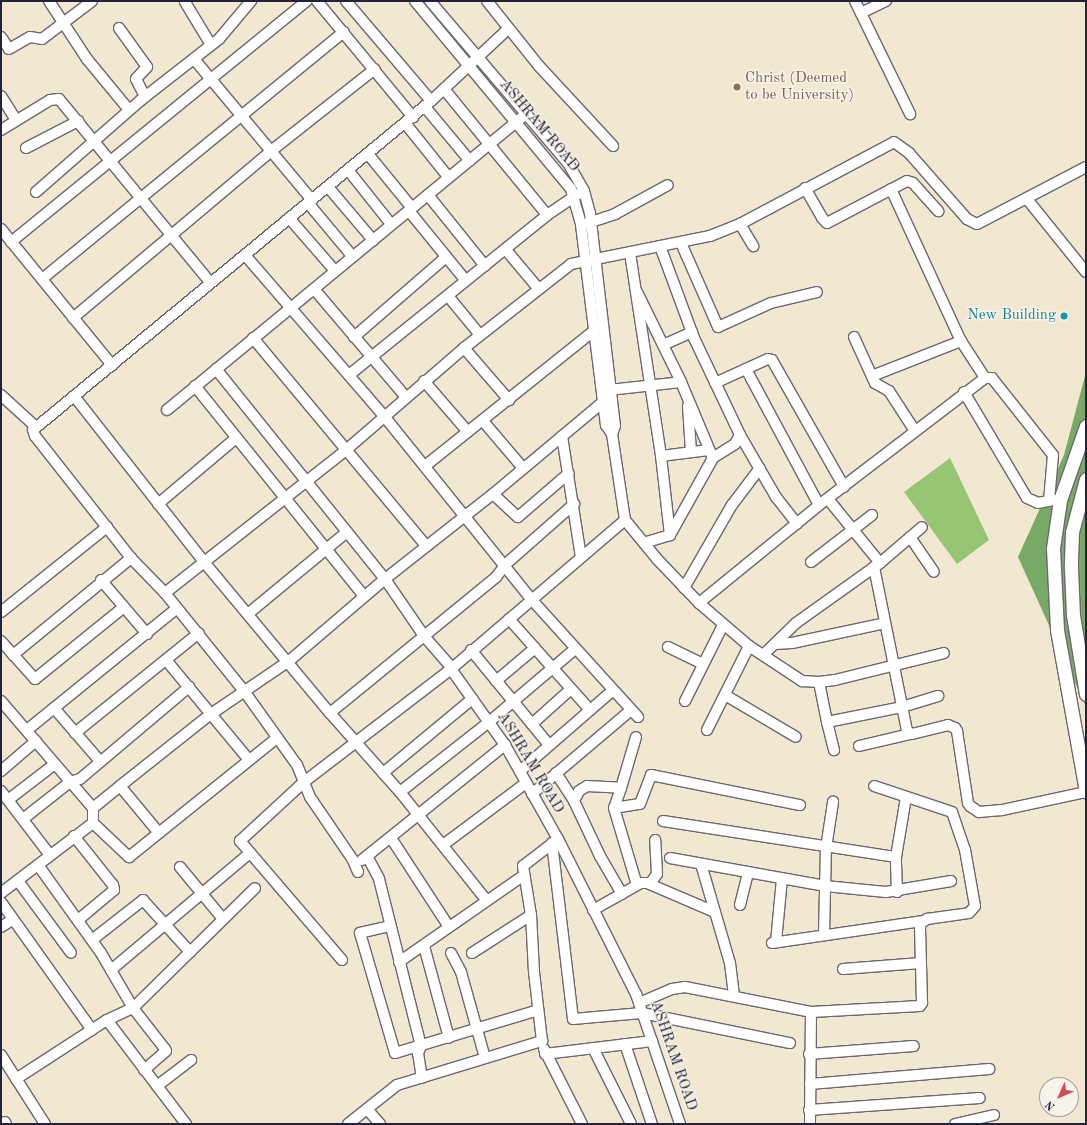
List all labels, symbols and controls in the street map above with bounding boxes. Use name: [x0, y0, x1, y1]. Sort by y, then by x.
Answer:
place label: Christ (Deemed to be University): [745, 69, 854, 104]
street label: ASHRAM ROAD: [495, 76, 583, 176]
marker: Christ (Deemed to be University): [732, 82, 742, 92]
place label: New Building: [967, 307, 1056, 325]
marker: New Building: [1059, 311, 1069, 321]
street label: ASHRAM ROAD: [493, 709, 567, 817]
street label: ASHRAM ROAD: [646, 999, 700, 1113]
north arrow: [1039, 1077, 1079, 1117]
text: N: [1044, 1098, 1058, 1112]

